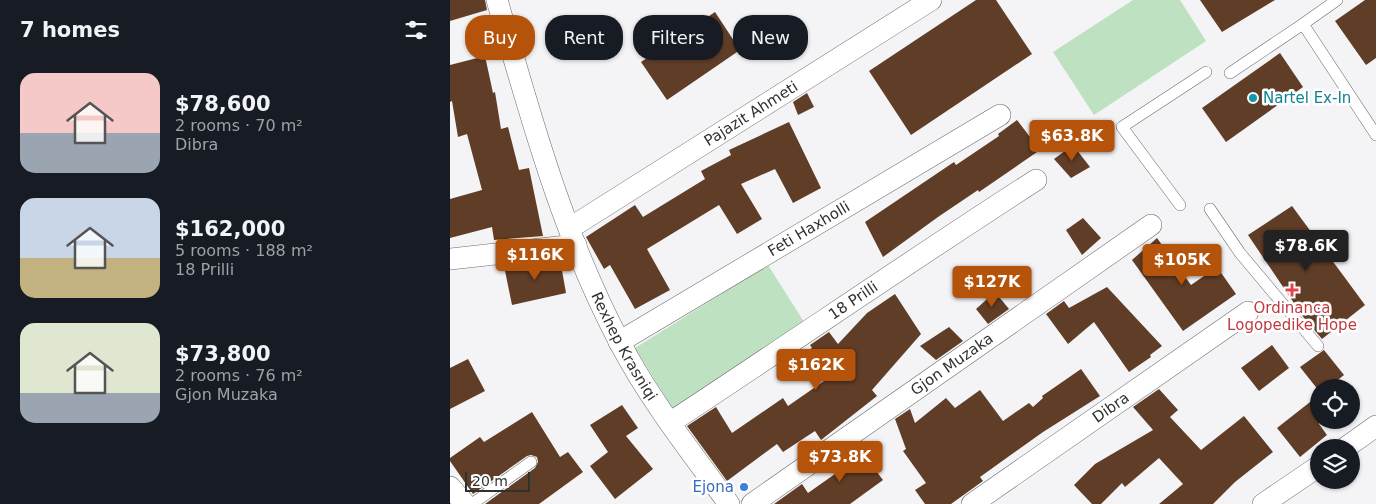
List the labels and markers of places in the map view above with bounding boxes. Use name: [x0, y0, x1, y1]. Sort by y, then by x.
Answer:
place label: Nartel Ex-In: [1263, 89, 1351, 107]
marker: Nartel Ex-In: [1247, 92, 1259, 104]
pin: $63.8K: [1031, 120, 1113, 162]
pin: $78.6K: [1265, 230, 1347, 272]
pin: $116K: [500, 238, 570, 281]
pin: $105K: [1147, 244, 1217, 286]
pin: $127K: [957, 266, 1027, 308]
marker: Ordinanca Logopedike Hope: [1285, 283, 1299, 297]
place label: Ordinanca Logopedike Hope: [1227, 299, 1357, 334]
pin: $162K: [781, 348, 851, 391]
pin: $73.8K: [799, 440, 881, 483]
place label: Ejona: [692, 478, 734, 496]
marker: Ejona: [738, 481, 750, 493]

